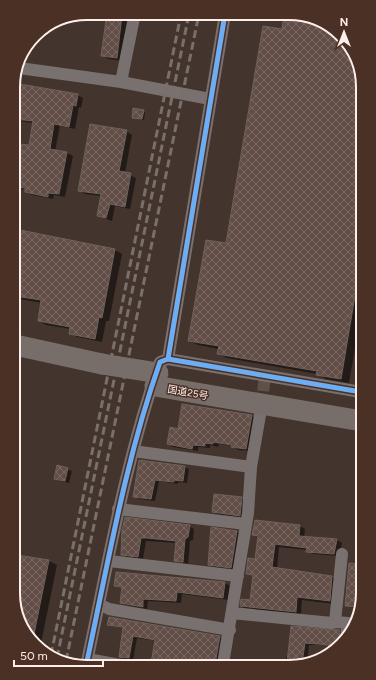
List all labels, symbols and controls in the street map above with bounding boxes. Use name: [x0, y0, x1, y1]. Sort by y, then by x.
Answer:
north arrow: [324, 12, 364, 52]
text: N: [340, 16, 348, 29]
street label: 国道25号: [166, 383, 209, 402]
scale bar: [14, 642, 103, 668]
text: 50 m: [20, 649, 48, 663]

